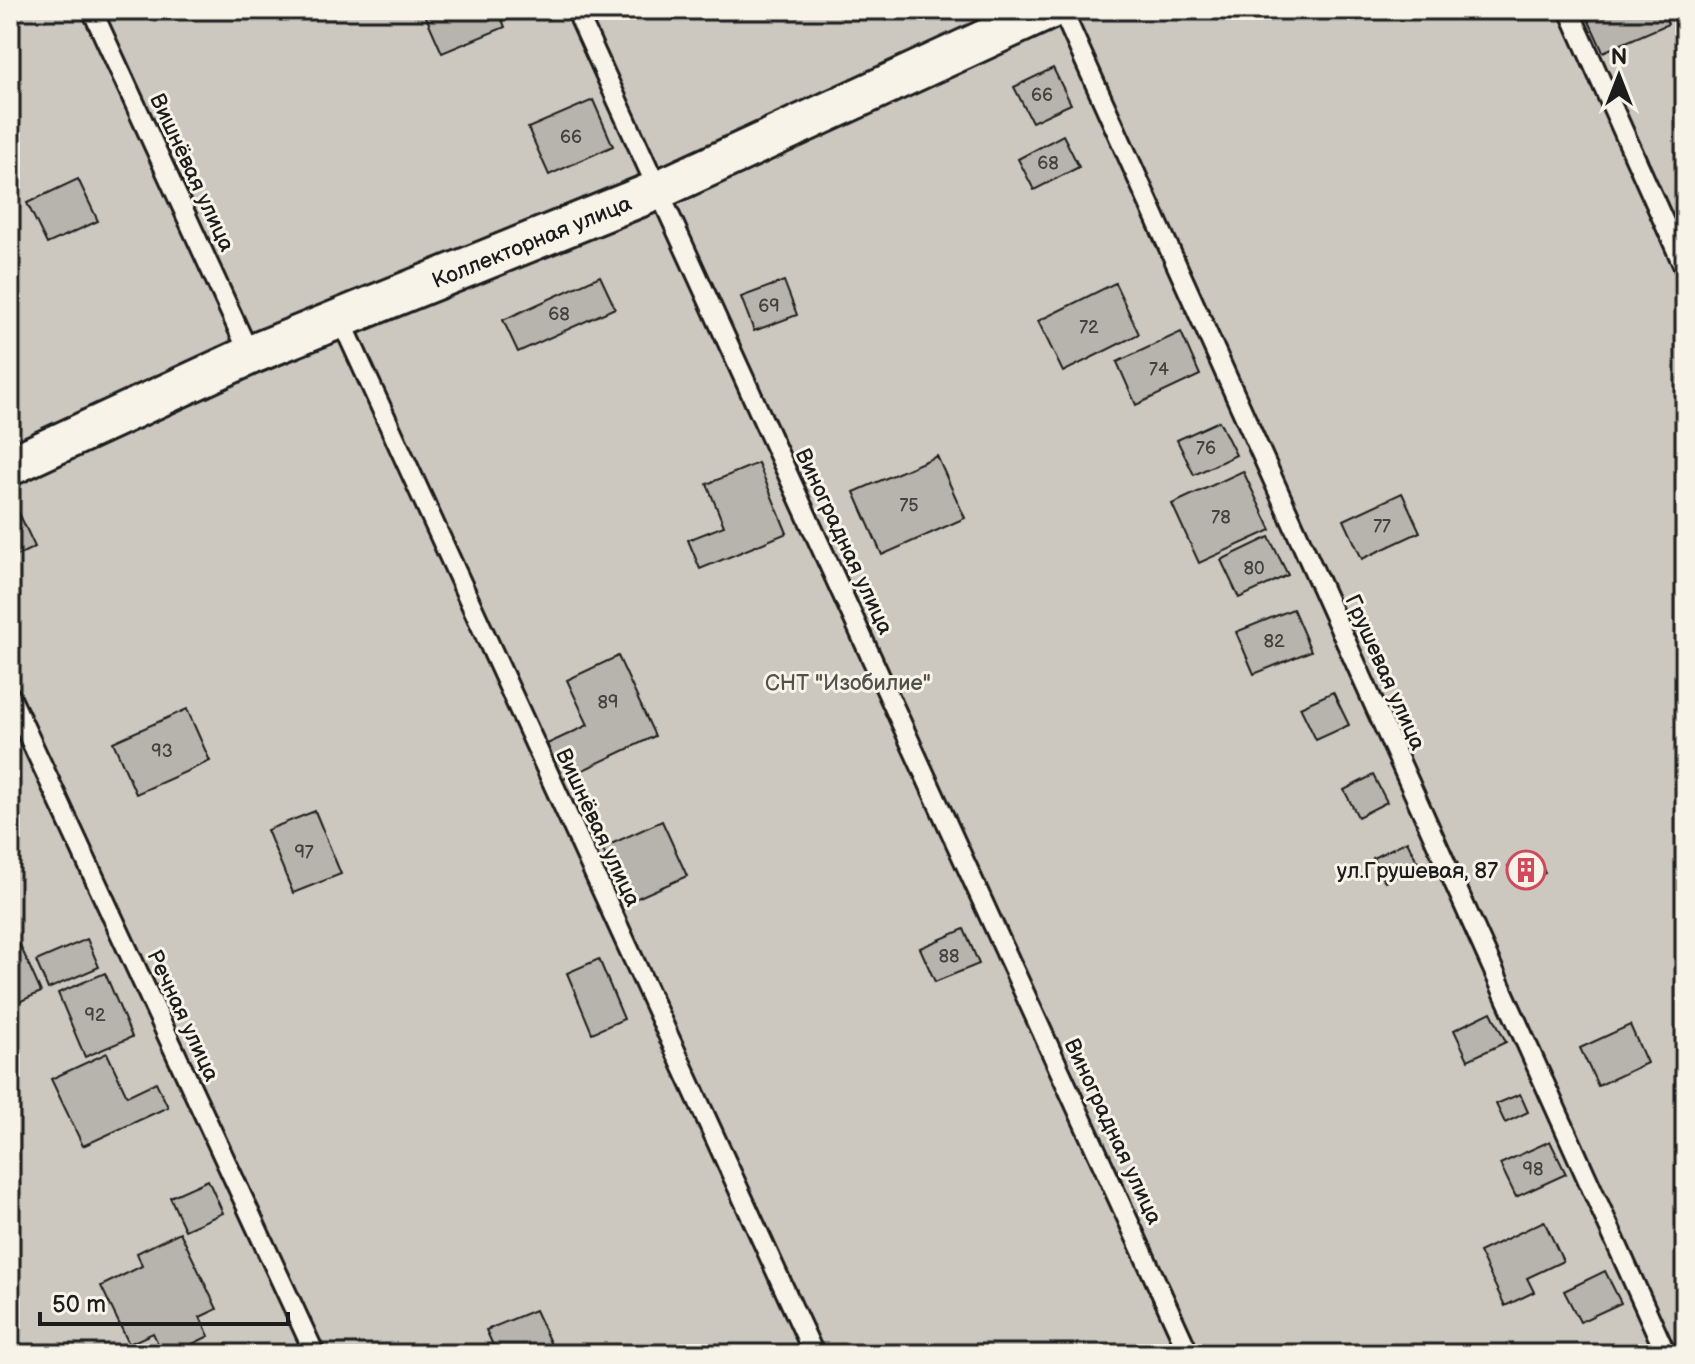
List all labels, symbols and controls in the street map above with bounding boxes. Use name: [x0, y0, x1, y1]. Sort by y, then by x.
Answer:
north arrow: [1579, 36, 1659, 116]
text: N: [1611, 44, 1627, 71]
house number: 66: [1031, 85, 1053, 106]
street label: Вишнёвая улица: [143, 89, 240, 256]
house number: 66: [560, 127, 582, 148]
house number: 68: [1037, 153, 1059, 174]
street label: Коллекторная улица: [428, 190, 636, 295]
house number: 69: [758, 296, 780, 317]
house number: 68: [548, 304, 570, 325]
house number: 72: [1079, 317, 1099, 338]
house number: 74: [1149, 359, 1169, 380]
house number: 76: [1196, 438, 1216, 459]
street label: Виноградная улица: [789, 444, 899, 639]
house number: 75: [899, 495, 919, 516]
house number: 78: [1211, 507, 1231, 528]
house number: 77: [1373, 516, 1391, 537]
house number: 80: [1243, 558, 1265, 579]
street label: Грушевая улица: [1338, 591, 1431, 755]
house number: 82: [1263, 631, 1285, 652]
park label: СНТ "Изобилие": [765, 670, 931, 697]
house number: 89: [598, 692, 618, 713]
house number: 93: [151, 741, 173, 762]
street label: Вишнёвая улица: [549, 744, 646, 911]
house number: 97: [294, 842, 314, 863]
building icon: ул.Грушевая, 87: [1505, 849, 1547, 891]
place label: ул.Грушевая, 87: [1337, 858, 1498, 885]
street label: Речная улица: [140, 946, 225, 1086]
house number: 88: [939, 946, 960, 967]
house number: 92: [84, 1005, 106, 1026]
street label: Виноградная улица: [1058, 1034, 1168, 1229]
house number: 98: [1523, 1159, 1543, 1180]
scale bar: [40, 1276, 288, 1326]
text: 50 m: [52, 1290, 106, 1319]

